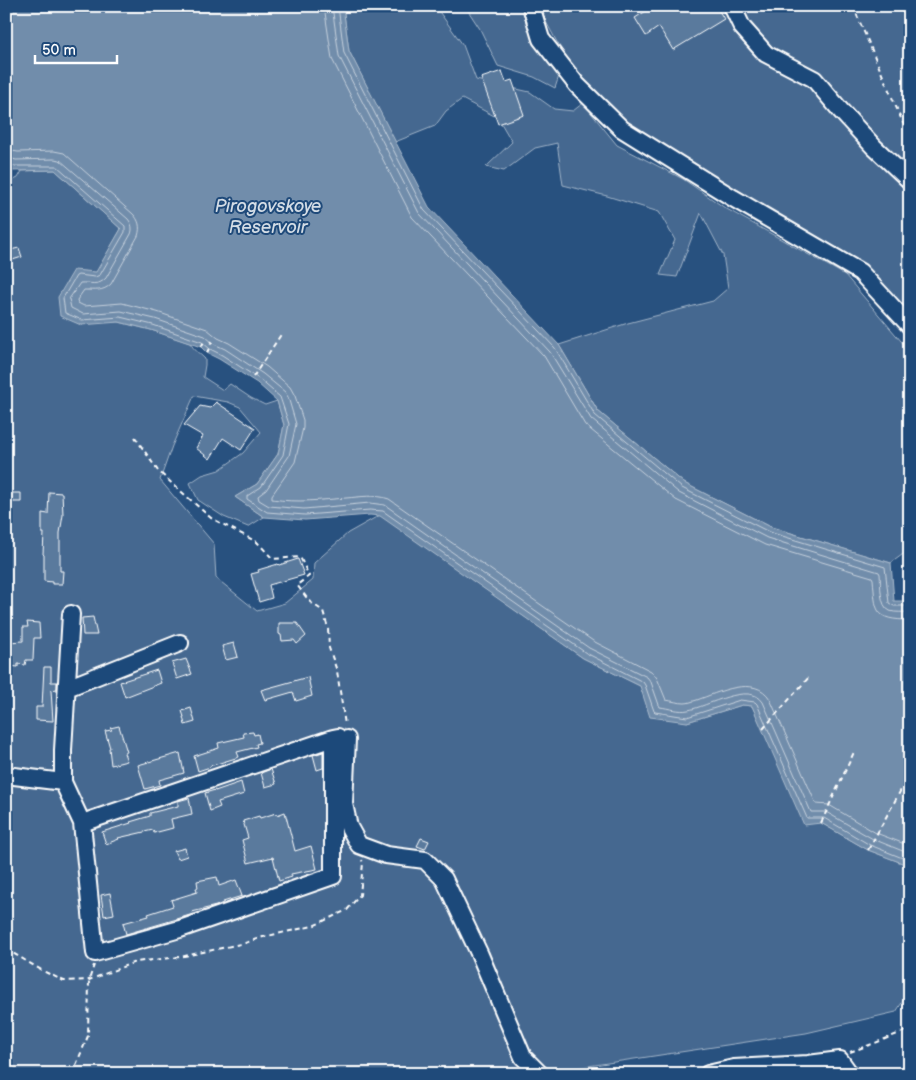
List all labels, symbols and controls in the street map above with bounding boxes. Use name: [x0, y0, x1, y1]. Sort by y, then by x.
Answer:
scale bar: [35, 32, 118, 64]
text: 50 m: [42, 41, 76, 60]
water label: Pirogovskoye Reservoir: [215, 196, 321, 238]

